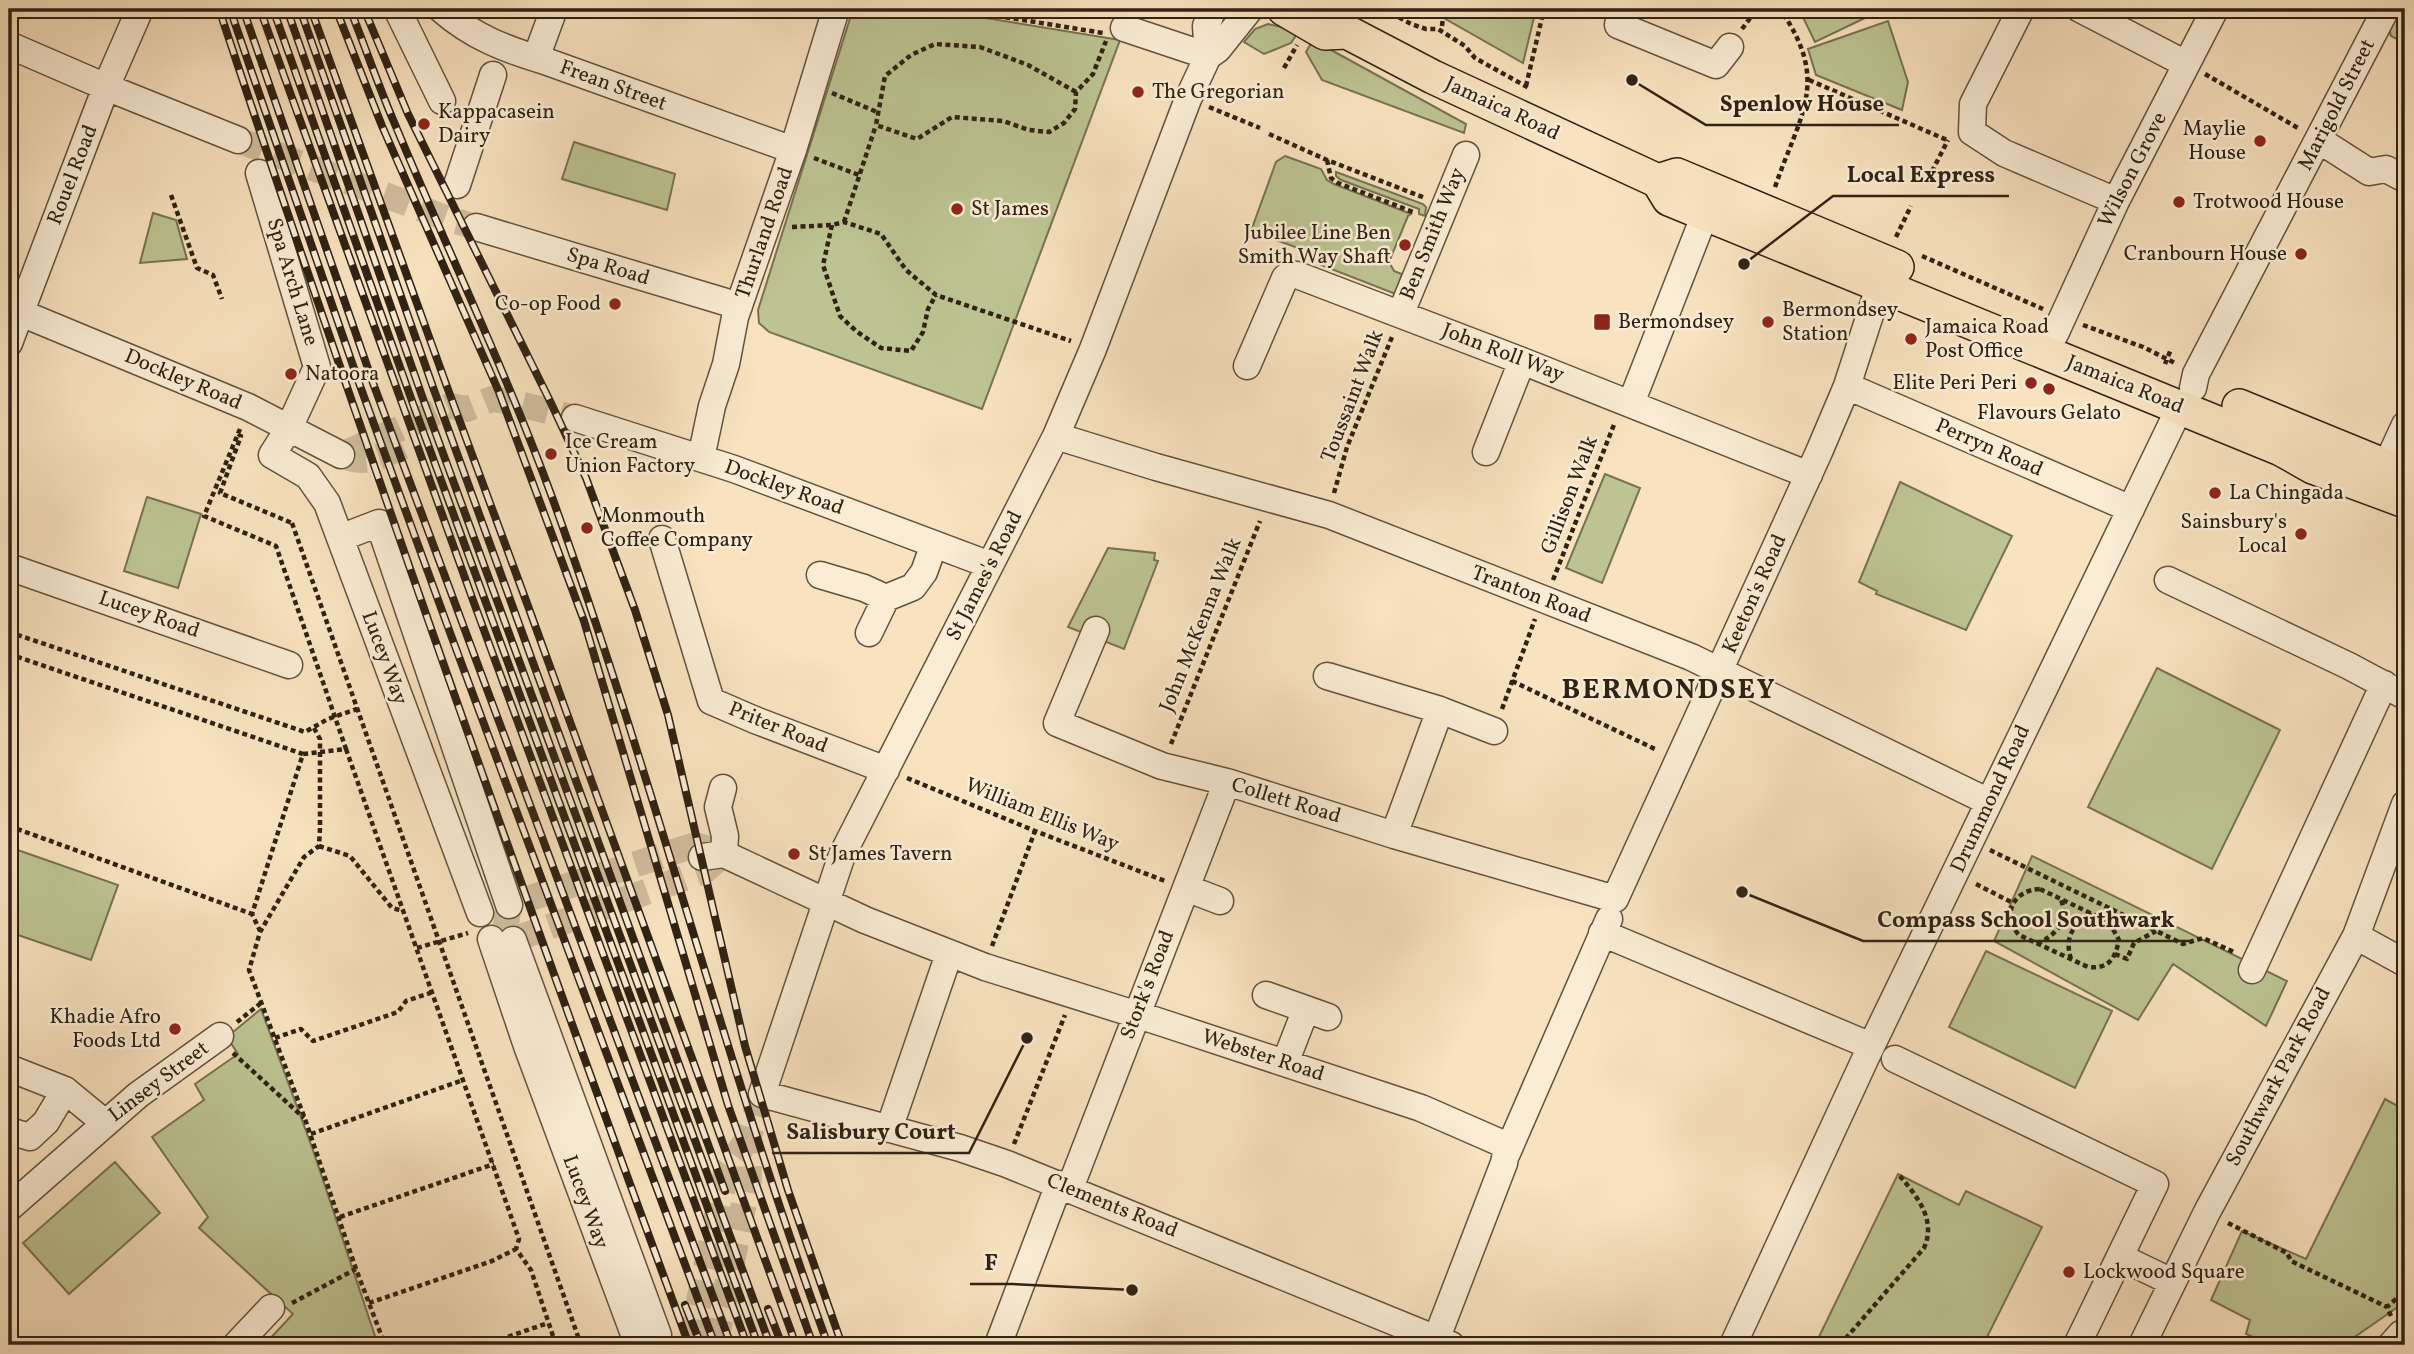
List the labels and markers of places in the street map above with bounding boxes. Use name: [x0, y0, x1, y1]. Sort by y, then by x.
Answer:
place label: The Gregorian: [1152, 78, 1285, 107]
callout: Spenlow House: [1706, 81, 1899, 125]
marker: The Gregorian: [1130, 84, 1146, 100]
place label: Kappacasein Dairy: [438, 98, 555, 151]
place label: Maylie House: [2183, 115, 2246, 168]
marker: Kappacasein Dairy: [416, 116, 432, 132]
marker: Maylie House: [2252, 133, 2268, 149]
callout: Local Express: [1833, 152, 2009, 196]
place label: Trotwood House: [2193, 188, 2344, 217]
marker: Trotwood House: [2171, 194, 2187, 210]
place label: St James: [971, 195, 1049, 224]
marker: St James: [949, 201, 965, 217]
place label: Jubilee Line Ben Smith Way Shaft: [1238, 219, 1391, 272]
marker: Jubilee Line Ben Smith Way Shaft: [1397, 237, 1413, 253]
place label: Cranbourn House: [2124, 240, 2287, 269]
marker: Cranbourn House: [2293, 246, 2309, 262]
place label: Co-op Food: [495, 290, 601, 319]
marker: Co-op Food: [607, 296, 623, 312]
place label: Bermondsey Station: [1782, 296, 1899, 349]
place label: Bermondsey: [1618, 308, 1735, 337]
marker: Bermondsey: [1592, 312, 1612, 332]
place label: Jamaica Road Post Office: [1925, 313, 2049, 366]
marker: Bermondsey Station: [1760, 314, 1776, 330]
marker: Jamaica Road Post Office: [1903, 331, 1919, 347]
place label: Natoora: [305, 360, 380, 389]
marker: Natoora: [283, 366, 299, 382]
place label: Elite Peri Peri: [1893, 369, 2017, 398]
marker: Elite Peri Peri: [2023, 375, 2039, 391]
marker: Flavours Gelato: [2041, 381, 2057, 397]
place label: Flavours Gelato: [1977, 399, 2121, 428]
place label: Ice Cream Union Factory: [565, 428, 696, 481]
marker: Ice Cream Union Factory: [543, 446, 559, 462]
place label: La Chingada: [2229, 479, 2344, 508]
marker: La Chingada: [2207, 485, 2223, 501]
place label: Monmouth Coffee Company: [601, 502, 754, 555]
place label: Sainsbury's Local: [2180, 508, 2287, 561]
marker: Monmouth Coffee Company: [579, 520, 595, 536]
marker: Sainsbury's Local: [2293, 526, 2309, 542]
place label: St James Tavern: [808, 840, 953, 869]
marker: St James Tavern: [786, 846, 802, 862]
callout: Compass School Southwark: [1863, 897, 2189, 941]
place label: Khadie Afro Foods Ltd: [50, 1003, 161, 1056]
marker: Khadie Afro Foods Ltd: [167, 1021, 183, 1037]
callout: Salisbury Court: [772, 1109, 969, 1153]
callout: F: [970, 1240, 1012, 1284]
place label: Lockwood Square: [2083, 1258, 2245, 1287]
marker: Lockwood Square: [2061, 1264, 2077, 1280]

